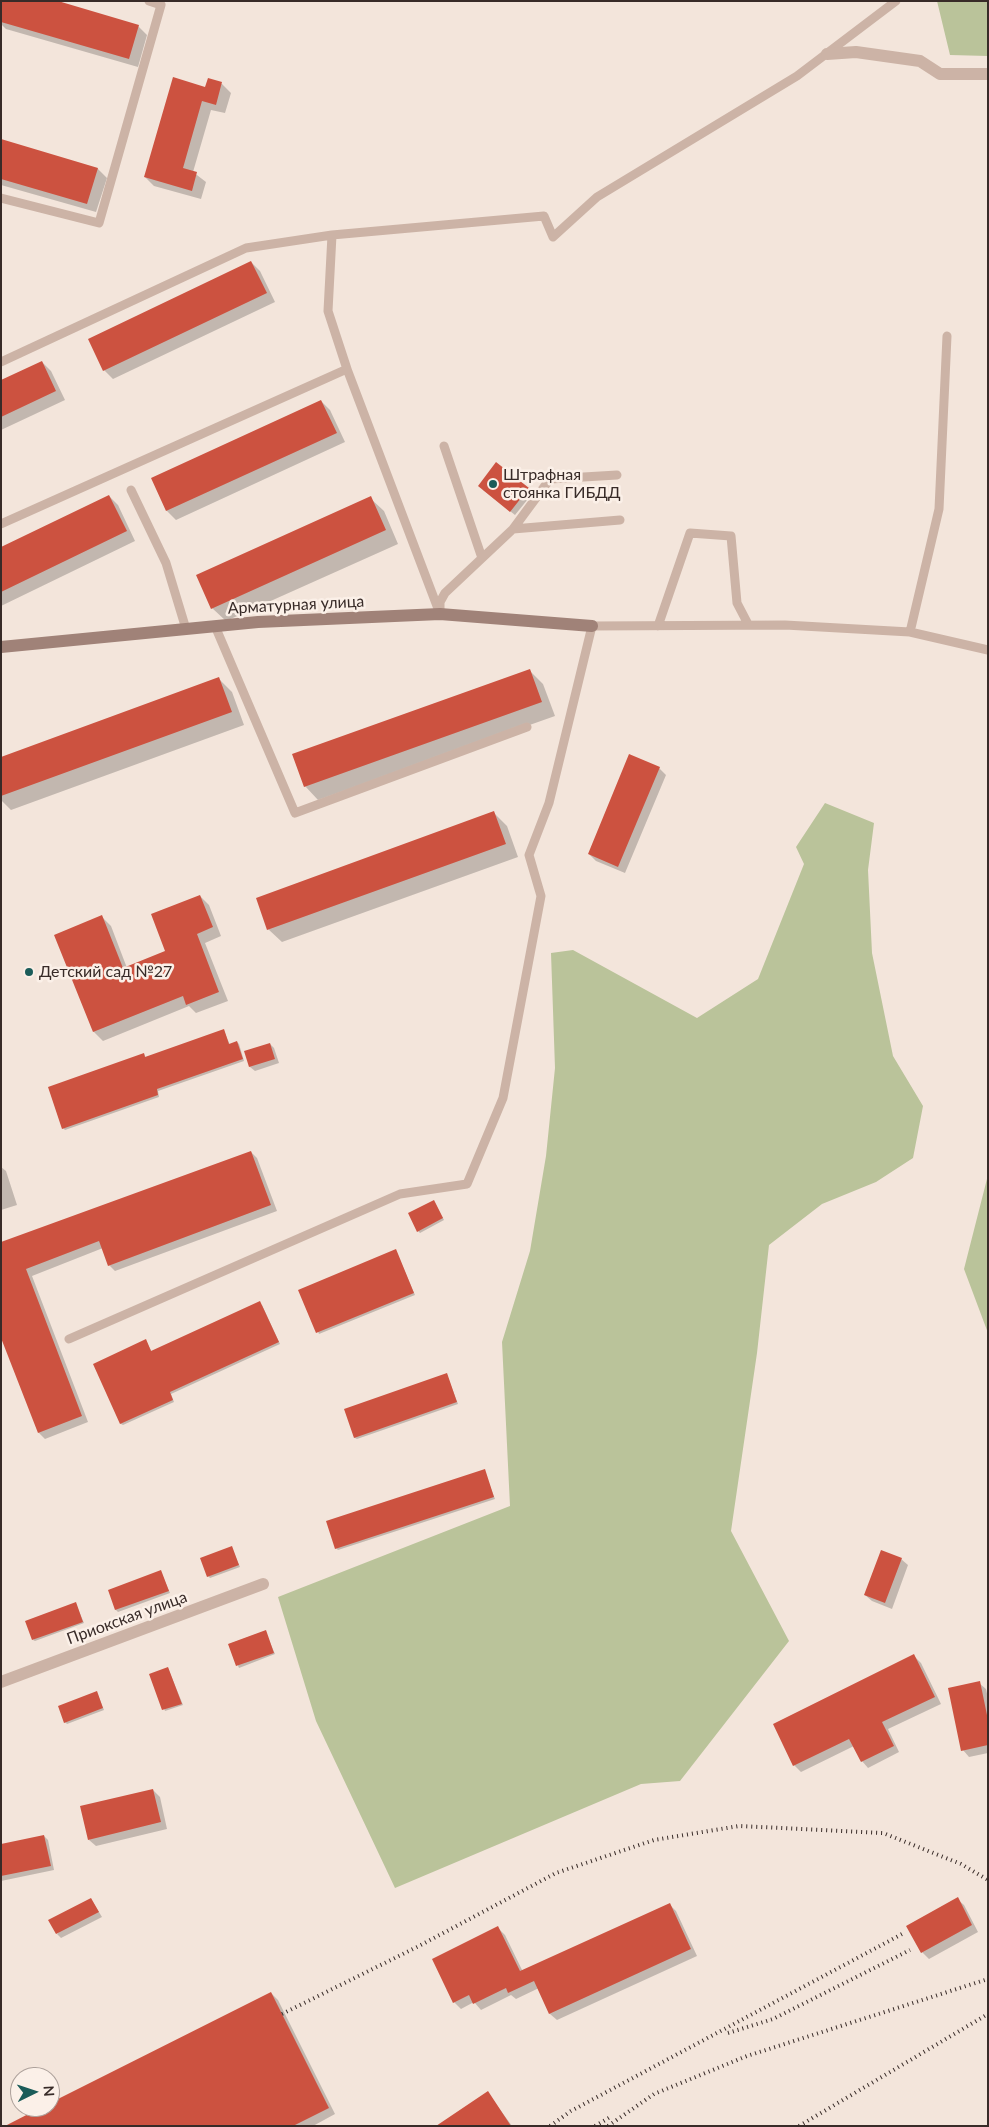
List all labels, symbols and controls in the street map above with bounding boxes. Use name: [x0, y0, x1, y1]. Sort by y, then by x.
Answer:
place label: Штрафная стоянка ГИБДД: [503, 465, 620, 503]
marker: Штрафная стоянка ГИБДД: [487, 478, 499, 490]
street label: Арматурная улица: [227, 592, 365, 618]
place label: Детский сад №27: [39, 962, 172, 982]
marker: Детский сад №27: [23, 966, 35, 978]
street label: Приокская улица: [64, 1587, 190, 1649]
north arrow: [10, 2067, 60, 2117]
text: N: [41, 2085, 58, 2097]

